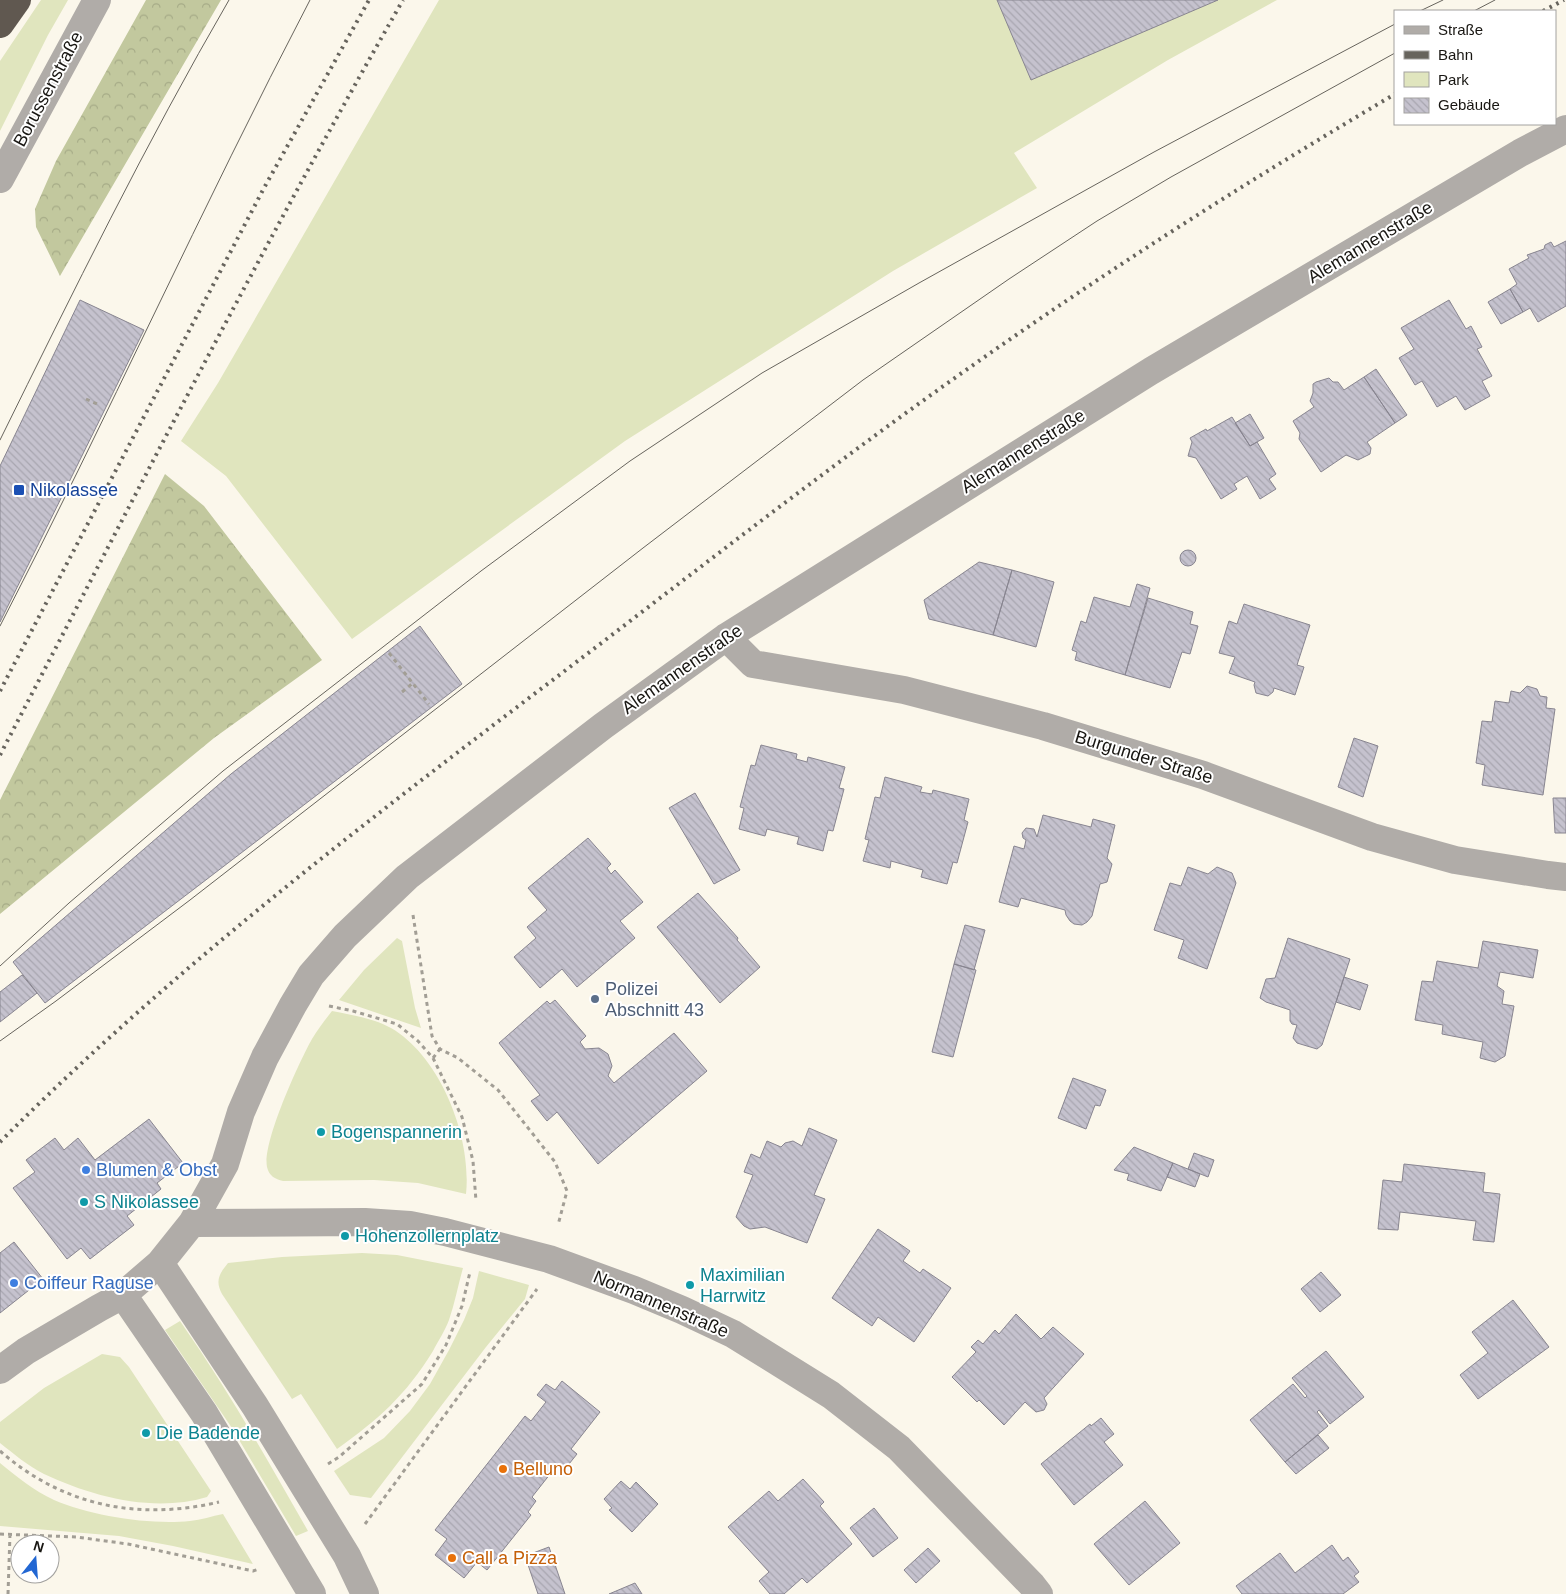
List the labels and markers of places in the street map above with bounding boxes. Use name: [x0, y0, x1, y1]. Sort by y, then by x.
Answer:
place label: Nikolassee: [30, 480, 118, 500]
marker: Nikolassee: [12, 483, 26, 497]
place label: Polizei Abschnitt 43: [605, 979, 704, 1020]
marker: Polizei Abschnitt 43: [589, 993, 601, 1005]
place label: Bogenspannerin: [331, 1122, 462, 1142]
marker: Bogenspannerin: [315, 1126, 327, 1138]
place label: Blumen & Obst: [96, 1160, 217, 1180]
marker: Blumen & Obst: [80, 1164, 92, 1176]
place label: S Nikolassee: [94, 1192, 199, 1212]
marker: S Nikolassee: [78, 1196, 90, 1208]
place label: Hohenzollernplatz: [355, 1226, 499, 1246]
marker: Hohenzollernplatz: [339, 1230, 351, 1242]
place label: Maximilian Harrwitz: [700, 1265, 785, 1306]
place label: Coiffeur Raguse: [24, 1273, 154, 1293]
marker: Coiffeur Raguse: [8, 1277, 20, 1289]
marker: Maximilian Harrwitz: [684, 1279, 696, 1291]
place label: Die Badende: [156, 1423, 260, 1443]
marker: Die Badende: [140, 1427, 152, 1439]
place label: Belluno: [513, 1459, 573, 1479]
marker: Belluno: [497, 1463, 509, 1475]
place label: Call a Pizza: [462, 1548, 558, 1568]
marker: Call a Pizza: [446, 1552, 458, 1564]

